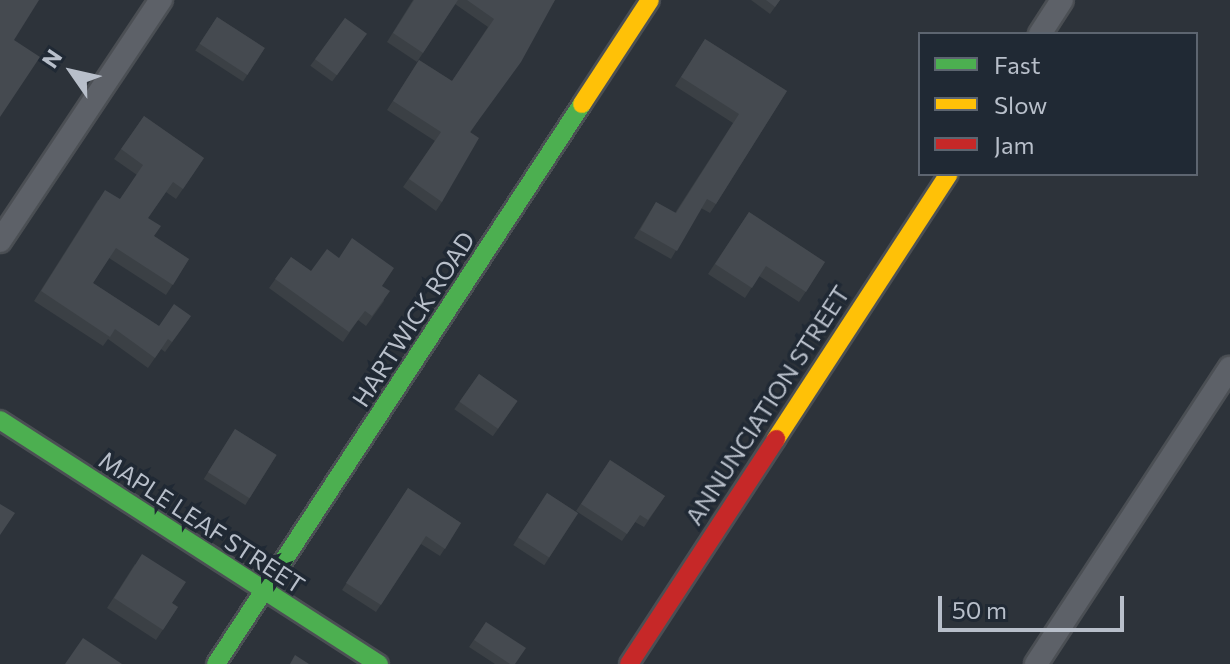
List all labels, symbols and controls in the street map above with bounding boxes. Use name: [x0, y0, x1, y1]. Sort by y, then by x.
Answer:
north arrow: [32, 32, 112, 112]
legend: [918, 32, 1198, 176]
text: N: [36, 44, 67, 73]
text: Fast: [994, 50, 1041, 79]
text: Slow: [994, 90, 1047, 119]
text: Jam: [994, 130, 1034, 159]
street label: HARTWICK ROAD: [346, 226, 480, 412]
street label: ANNUNCIATION STREET: [679, 280, 855, 530]
street label: MAPLE LEAF STREET: [94, 445, 310, 599]
scale bar: [942, 580, 1128, 630]
text: 50 m: [952, 595, 1007, 624]

